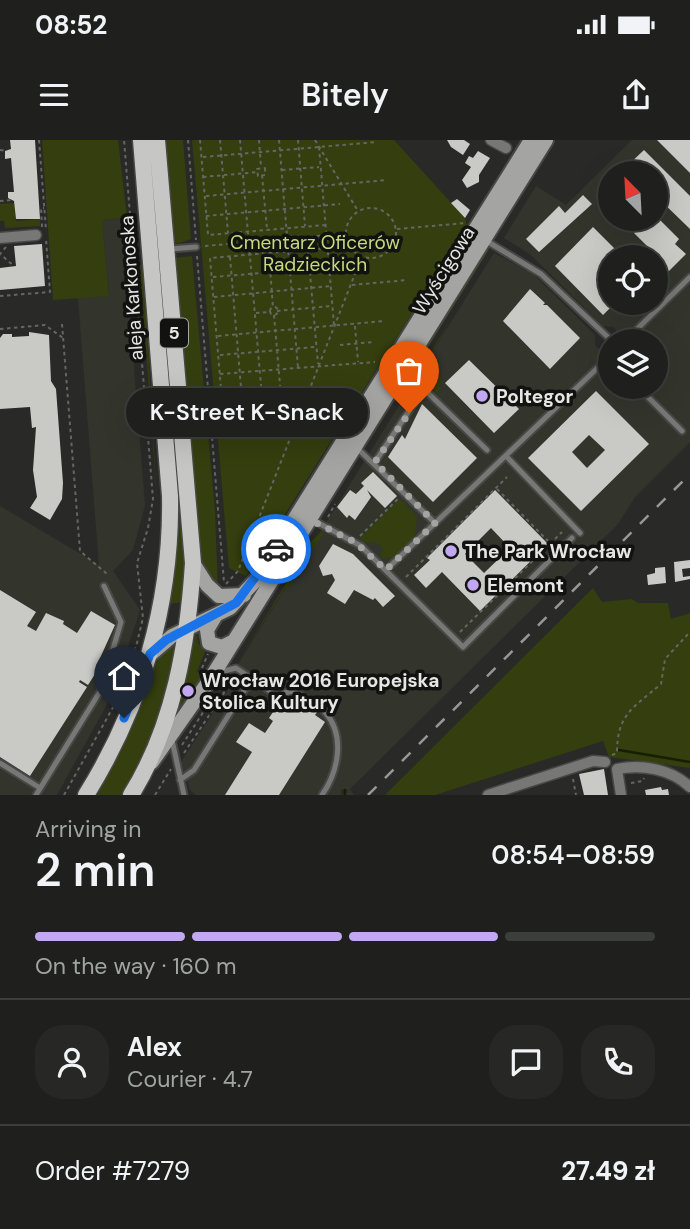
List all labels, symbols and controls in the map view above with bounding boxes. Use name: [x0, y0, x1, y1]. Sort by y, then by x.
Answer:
text: 08:52: [35, 8, 107, 42]
text: Bitely: [301, 74, 389, 116]
icon: menu: [35, 76, 73, 114]
icon: share: [617, 76, 655, 114]
north arrow: [598, 161, 668, 231]
map controls: [598, 161, 668, 399]
street label: aleja Karkonoska: [114, 215, 149, 361]
street label: Wyścigowa: [407, 222, 480, 319]
park label: Cmentarz Oficerów Radzieckich: [230, 230, 400, 277]
button: locate: [598, 245, 668, 315]
road number: 5: [160, 318, 188, 348]
button: layers: [598, 329, 668, 399]
pin: [379, 341, 439, 413]
icon: bag: [390, 352, 428, 390]
place label: Poltegor: [496, 384, 574, 409]
callout: K-Street K-Snack: [126, 388, 367, 438]
marker: Poltegor: [474, 388, 490, 404]
text: K-Street K-Snack: [150, 397, 344, 427]
courier: [241, 514, 311, 584]
icon: car: [257, 530, 295, 568]
place label: The Park Wrocław: [465, 539, 632, 564]
marker: The Park Wrocław: [443, 543, 459, 559]
place label: Elemont: [487, 573, 564, 598]
marker: Elemont: [465, 577, 481, 593]
pin: [94, 646, 154, 718]
icon: home: [105, 657, 143, 695]
place label: Wrocław 2016 Europejska Stolica Kultury: [202, 668, 439, 715]
marker: Wrocław 2016 Europejska Stolica Kultury: [180, 683, 196, 699]
text: Arriving in: [35, 814, 141, 844]
text: 08:54–08:59: [491, 838, 655, 872]
text: 2 min: [35, 840, 155, 900]
text: On the way · 160 m: [35, 951, 236, 981]
button: person: [35, 1025, 109, 1099]
button: chat: [489, 1025, 563, 1099]
button: phone: [581, 1025, 655, 1099]
text: Alex: [127, 1030, 182, 1064]
text: Courier · 4.7: [127, 1064, 253, 1094]
text: Order #7279: [35, 1154, 190, 1188]
text: 27.49 zł: [561, 1154, 655, 1188]

